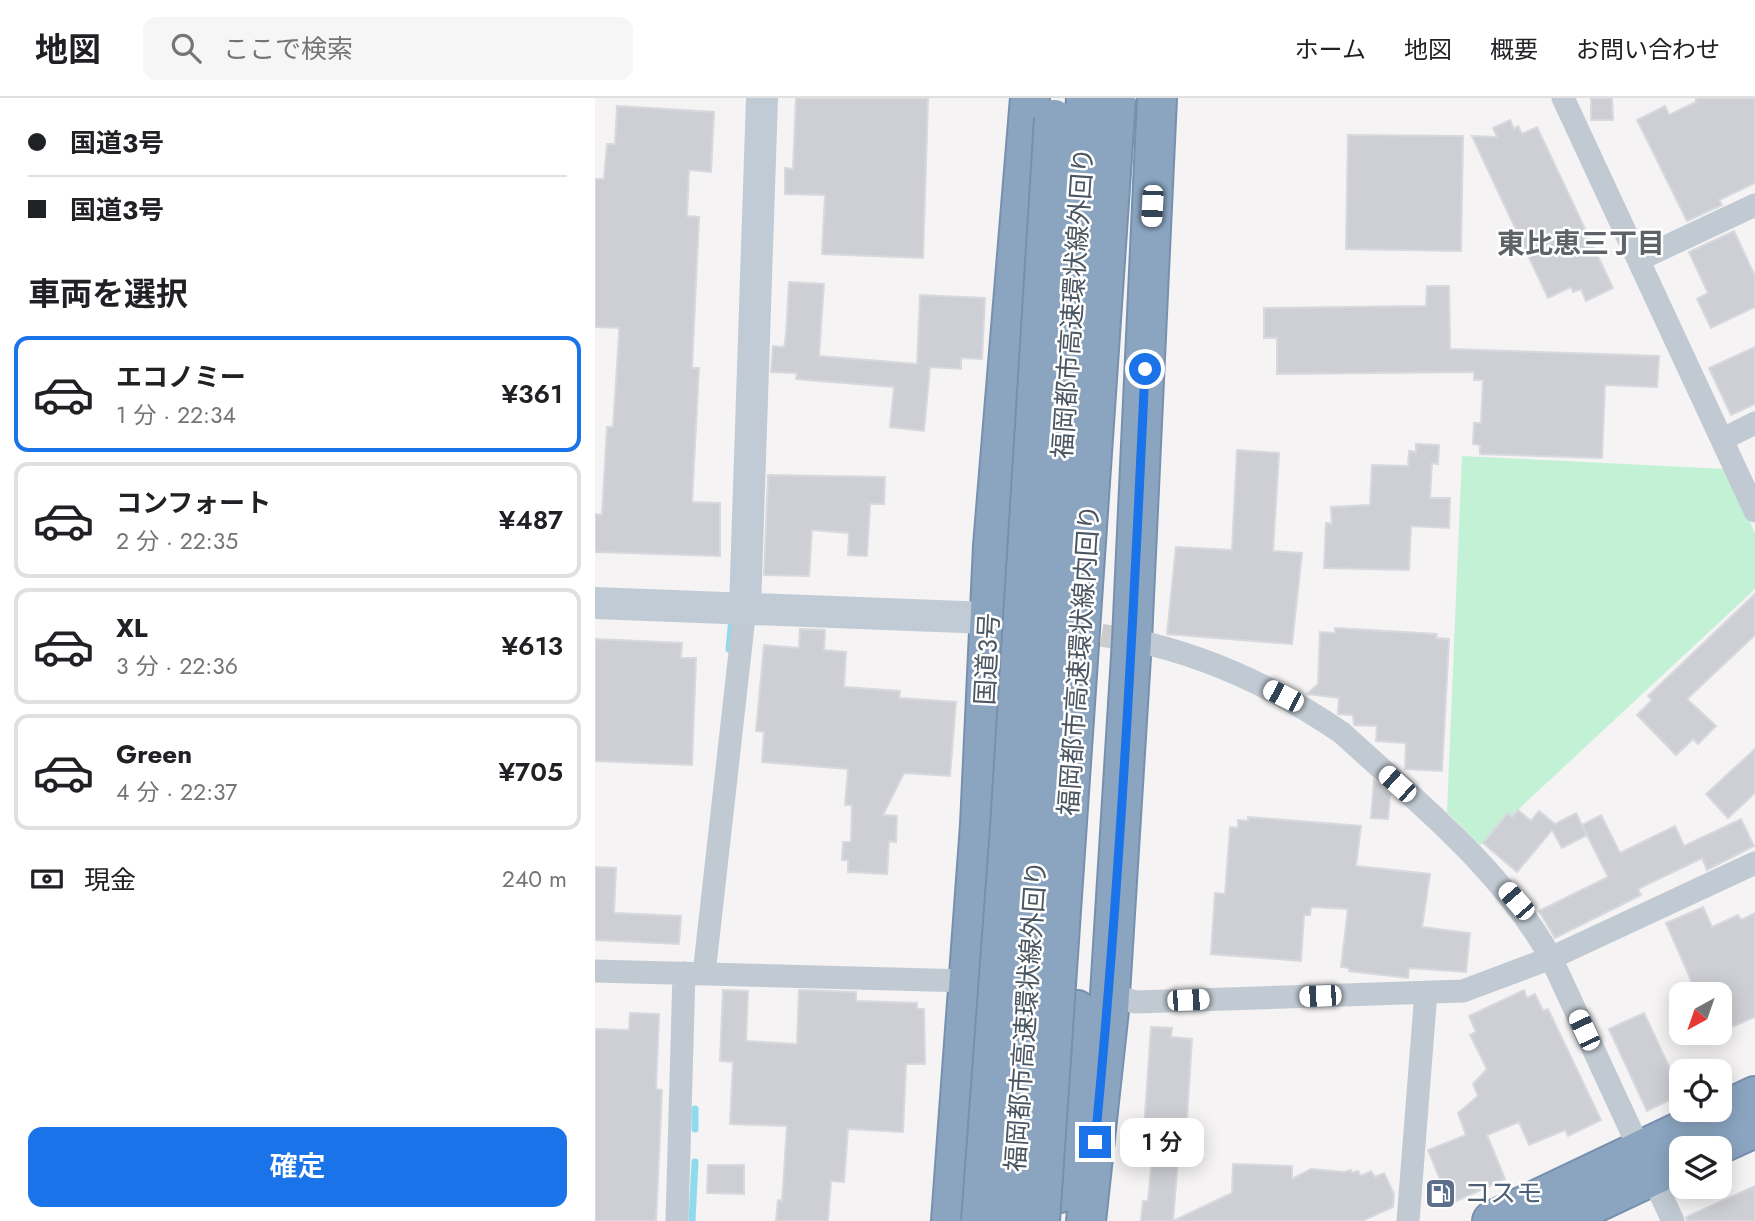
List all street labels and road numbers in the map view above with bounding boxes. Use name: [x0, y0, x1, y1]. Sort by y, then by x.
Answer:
street label: 福岡都市高速環状線外回り: [1043, 146, 1103, 460]
street label: 福岡都市高速環状線内回り: [1049, 503, 1109, 817]
street label: 国道3号: [966, 612, 1008, 706]
street label: 福岡都市高速環状線外回り: [996, 859, 1056, 1173]

